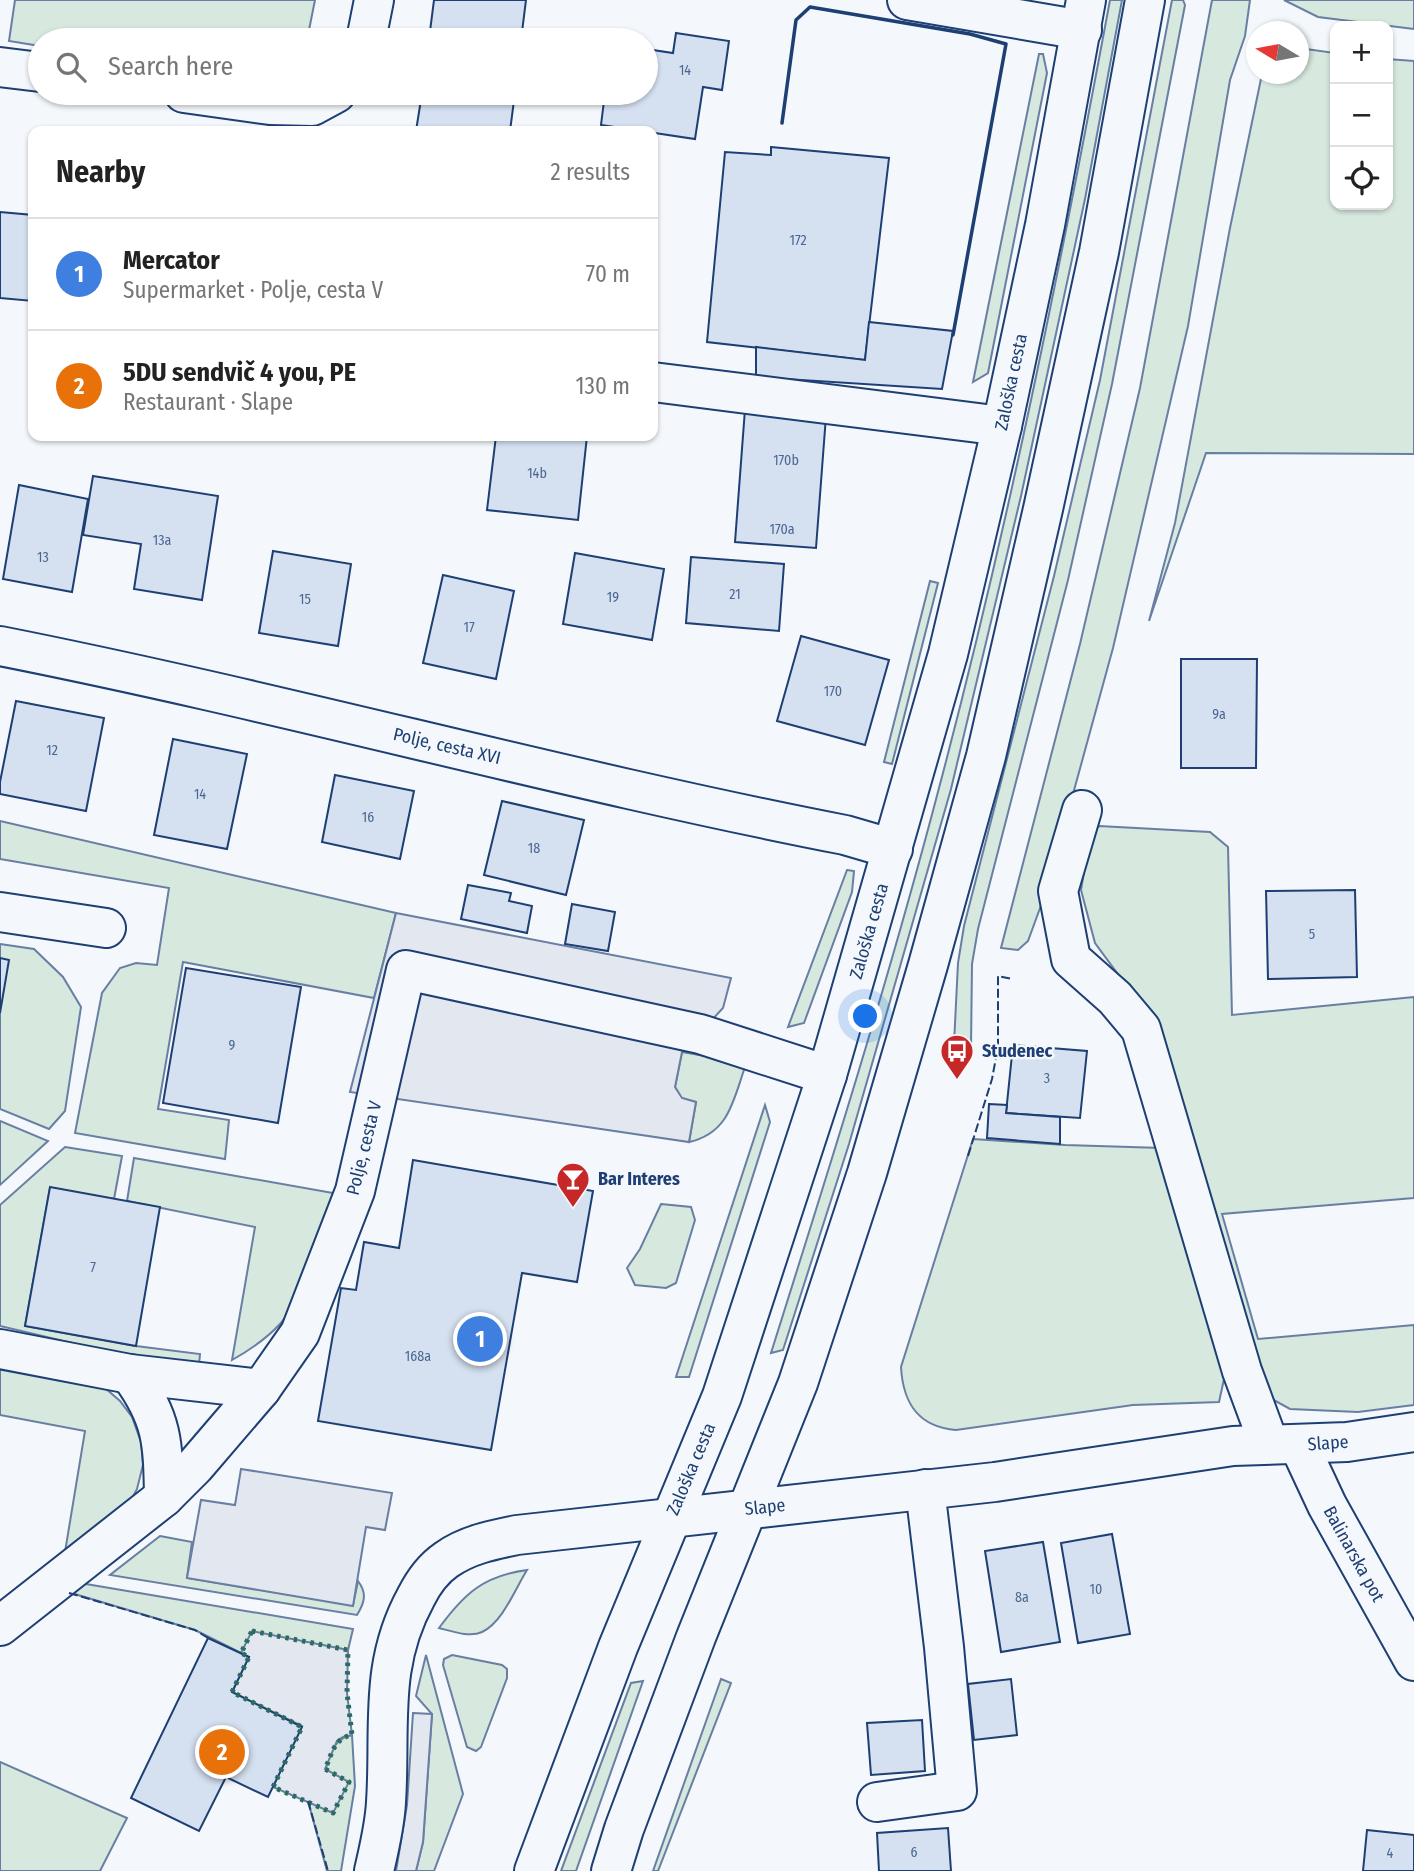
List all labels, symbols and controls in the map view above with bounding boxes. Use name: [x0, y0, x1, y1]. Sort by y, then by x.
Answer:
north arrow: [1246, 21, 1309, 84]
map controls: [1330, 21, 1393, 210]
button: +: [1330, 21, 1393, 84]
search box: [28, 28, 658, 105]
icon: search: [52, 48, 90, 86]
text: Search here: [108, 51, 233, 82]
house number: 14: [679, 62, 691, 79]
button: −: [1330, 84, 1393, 147]
button: locate: [1330, 147, 1393, 210]
text: Nearby: [56, 154, 145, 190]
text: 2 results: [550, 158, 630, 186]
house number: 172: [789, 232, 807, 249]
text: Mercator: [123, 245, 220, 276]
text: 1: [74, 260, 84, 288]
text: 70 m: [586, 260, 630, 288]
text: Supermarket · Polje, cesta V: [123, 276, 383, 304]
street label: Zaloška cesta: [990, 331, 1032, 432]
text: 5DU sendvič 4 you, PE: [123, 357, 356, 388]
text: 2: [74, 372, 84, 400]
text: 130 m: [576, 372, 630, 400]
text: Restaurant · Slape: [123, 388, 293, 416]
house number: 170b: [773, 452, 799, 469]
house number: 14b: [527, 465, 547, 482]
house number: 170a: [769, 521, 795, 538]
house number: 13a: [153, 532, 171, 549]
house number: 13: [37, 549, 49, 566]
house number: 21: [729, 586, 741, 603]
house number: 19: [607, 589, 619, 606]
house number: 15: [299, 591, 311, 608]
house number: 17: [463, 619, 475, 636]
house number: 170: [824, 683, 842, 700]
house number: 9a: [1212, 706, 1226, 723]
street label: Polje, cesta XVI: [391, 723, 503, 769]
house number: 12: [46, 742, 58, 759]
house number: 14: [194, 786, 206, 803]
house number: 16: [362, 809, 374, 826]
house number: 18: [528, 840, 540, 857]
street label: Zaloška cesta: [845, 881, 893, 981]
house number: 5: [1309, 926, 1315, 943]
your location: [848, 999, 882, 1033]
bus stop icon: Studenec: [938, 1032, 976, 1081]
house number: 9: [229, 1037, 236, 1054]
place label: Studenec: [982, 1040, 1053, 1062]
house number: 3: [1044, 1070, 1050, 1087]
street label: Polje, cesta V: [342, 1098, 387, 1197]
bar icon: Bar Interes: [554, 1160, 592, 1209]
place label: Bar Interes: [598, 1168, 680, 1190]
house number: 7: [90, 1259, 96, 1276]
pin: 1: [457, 1313, 503, 1365]
house number: 168a: [405, 1348, 431, 1365]
street label: Zaloška cesta: [662, 1419, 720, 1519]
street label: Slape: [1307, 1431, 1349, 1455]
street label: Slape: [744, 1494, 787, 1520]
street label: Balinarska pot: [1319, 1502, 1389, 1606]
house number: 10: [1090, 1581, 1102, 1598]
house number: 8a: [1015, 1589, 1029, 1606]
pin: 2: [199, 1726, 245, 1778]
house number: 6: [911, 1844, 918, 1861]
house number: 4: [1387, 1845, 1394, 1862]

